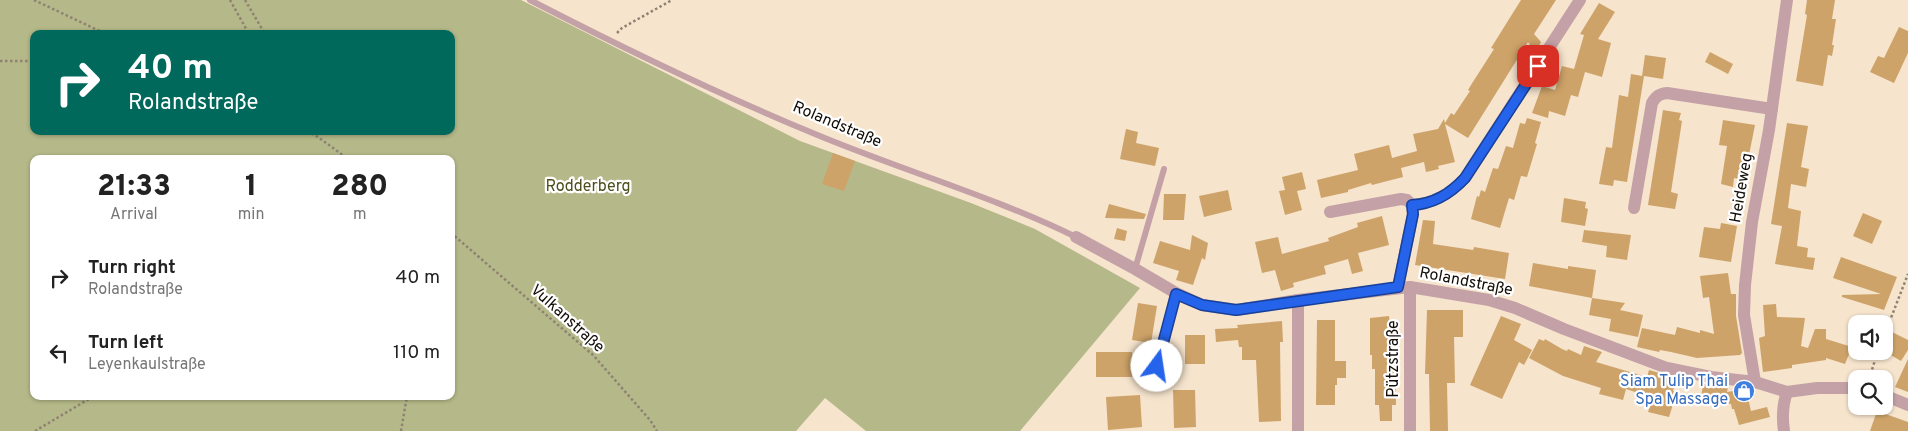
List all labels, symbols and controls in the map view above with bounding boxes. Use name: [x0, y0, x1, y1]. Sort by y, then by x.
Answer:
pin: [1517, 45, 1559, 87]
text: 40 m: [128, 47, 213, 91]
icon: right: [45, 50, 110, 115]
icon: arrive: [1524, 52, 1552, 80]
text: Rolandstraße: [128, 90, 258, 117]
street label: Rolandstraße: [789, 97, 885, 153]
street label: Heideweg: [1726, 152, 1758, 224]
text: 21:33: [97, 169, 171, 206]
text: 1: [245, 169, 257, 206]
text: 280: [331, 169, 388, 206]
park label: Rodderberg: [545, 177, 631, 197]
text: Arrival: [110, 205, 158, 225]
text: min: [238, 205, 264, 225]
text: m: [353, 205, 366, 225]
text: Turn right: [88, 256, 176, 280]
street label: Rolandstraße: [1418, 263, 1514, 301]
icon: right: [45, 264, 73, 292]
text: 40 m: [395, 266, 440, 290]
text: Rolandstraße: [88, 280, 183, 300]
street label: Vulkanstraße: [526, 281, 608, 357]
map controls: [1848, 315, 1893, 415]
button: sound: [1848, 315, 1893, 360]
street label: Pützstraße: [1384, 320, 1404, 398]
text: Turn left: [88, 331, 164, 355]
icon: left: [45, 339, 73, 367]
position arrow: [1130, 339, 1182, 391]
text: 110 m: [393, 341, 440, 365]
text: Leyenkaulstraße: [88, 355, 206, 375]
button: search: [1848, 370, 1893, 415]
place label: Siam Tulip Thai Spa Massage: [1620, 372, 1728, 410]
shop icon: Siam Tulip Thai Spa Massage: [1732, 379, 1756, 403]

